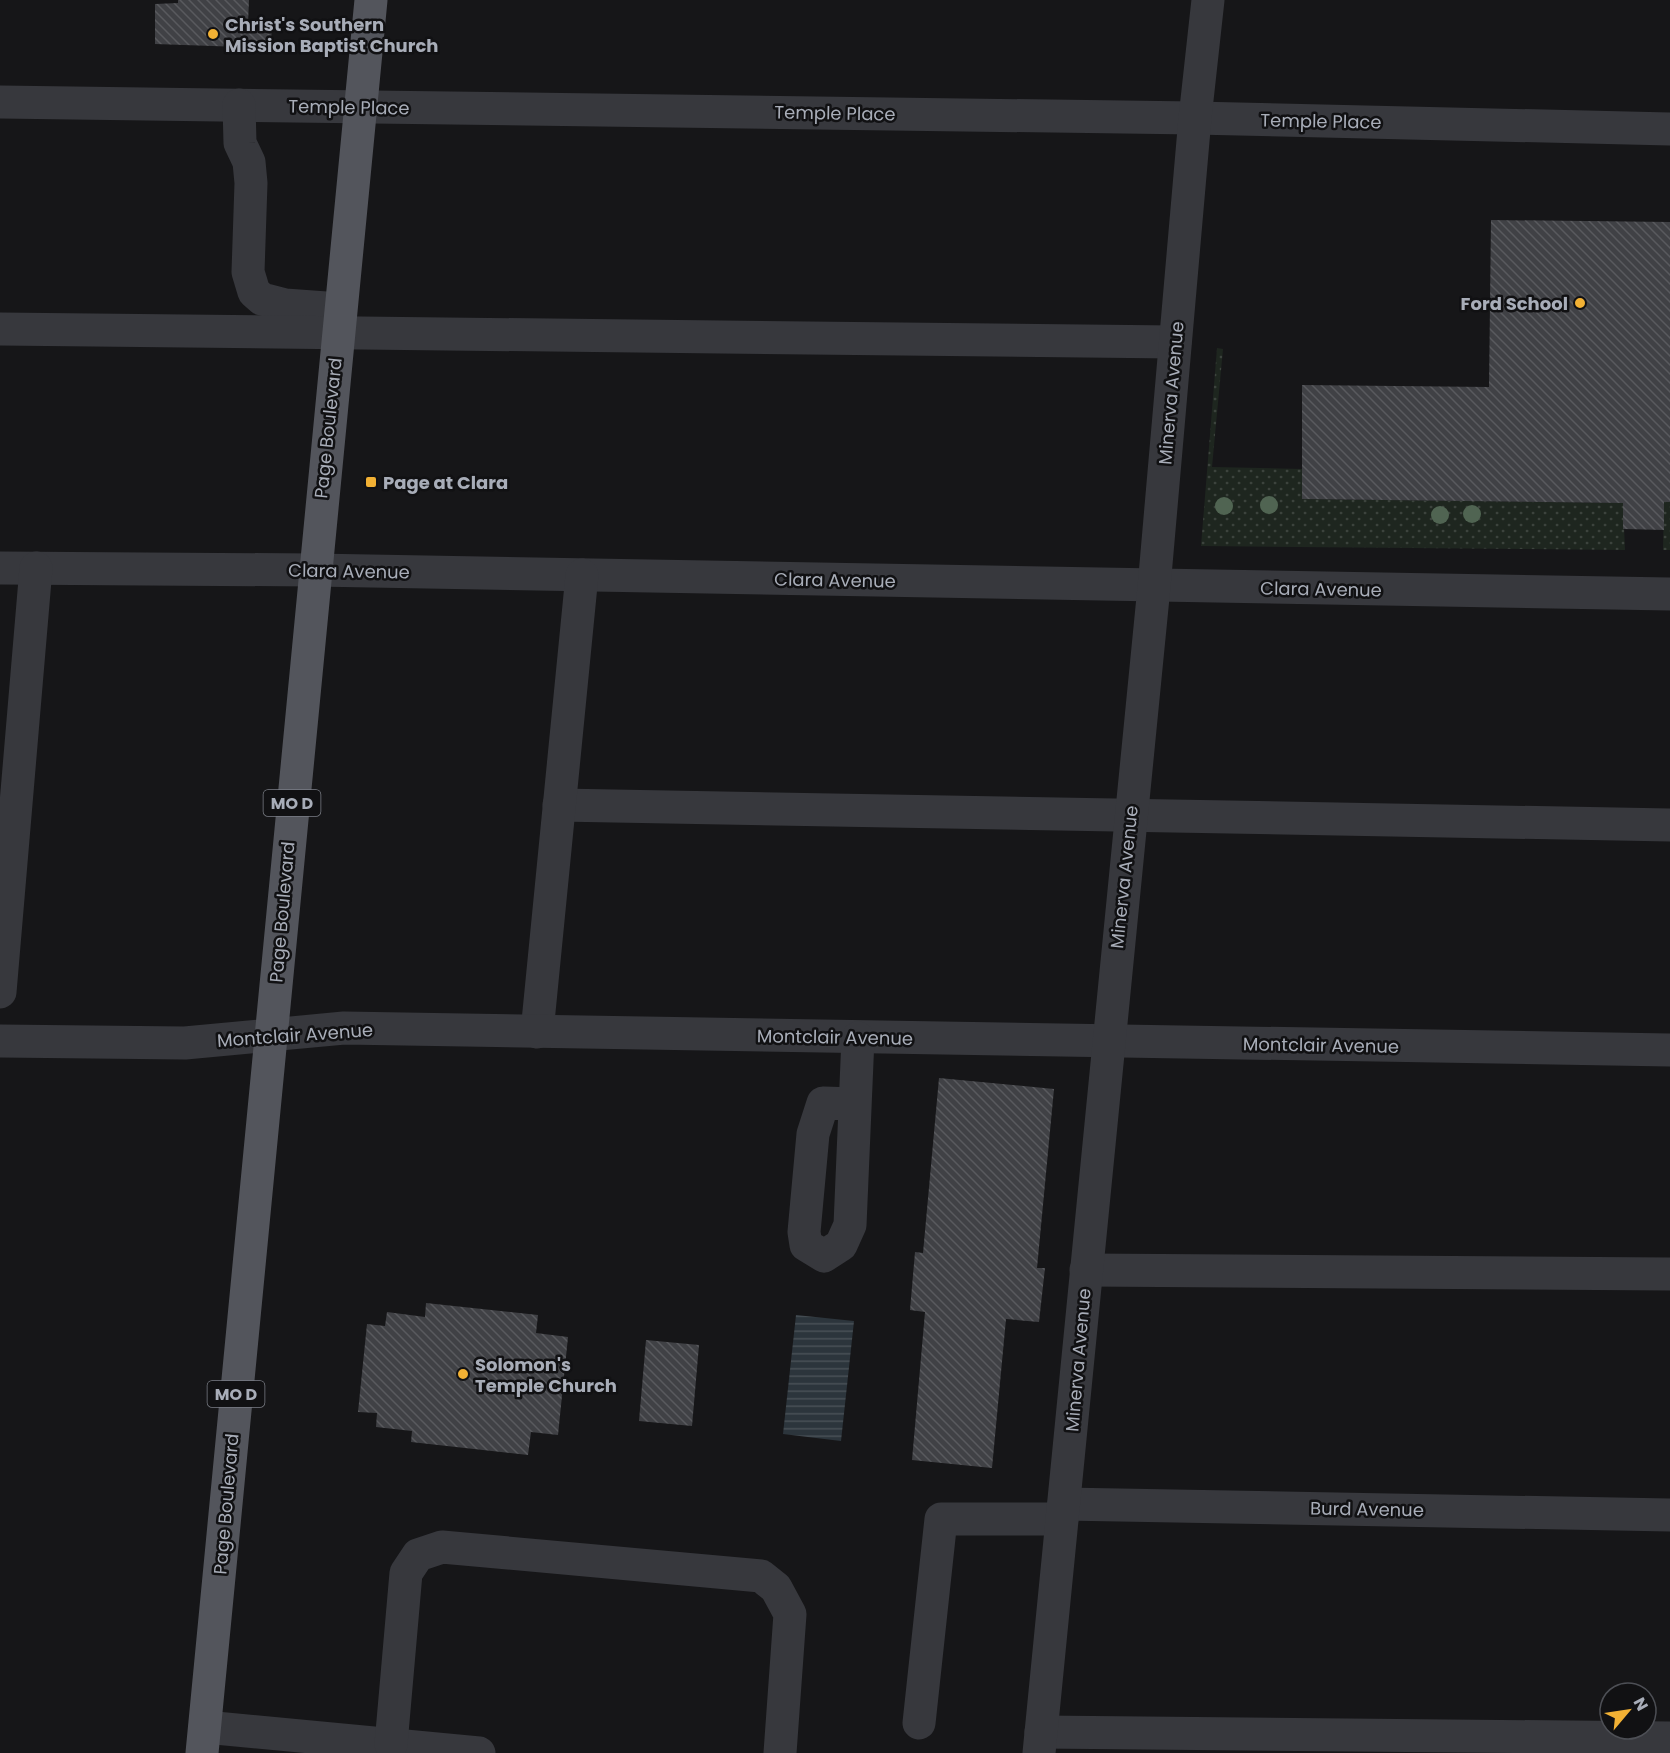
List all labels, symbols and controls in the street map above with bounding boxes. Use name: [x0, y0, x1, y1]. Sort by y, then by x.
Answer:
place label: Christ's Southern Mission Baptist Church: [225, 12, 438, 58]
marker: Christ's Southern Mission Baptist Church: [206, 27, 220, 41]
street label: Temple Place: [288, 93, 410, 121]
street label: Temple Place: [774, 99, 896, 127]
street label: Temple Place: [1260, 107, 1382, 135]
place label: Ford School: [1461, 291, 1568, 316]
marker: Ford School: [1573, 296, 1587, 310]
street label: Minerva Avenue: [1152, 320, 1190, 466]
street label: Page Boulevard: [308, 356, 348, 500]
place label: Page at Clara: [383, 470, 508, 495]
marker: Page at Clara: [364, 475, 378, 489]
street label: Clara Avenue: [288, 557, 410, 585]
street label: Clara Avenue: [774, 566, 896, 594]
street label: Clara Avenue: [1260, 575, 1382, 603]
road number: MO D: [264, 790, 320, 816]
street label: Minerva Avenue: [1104, 804, 1144, 950]
street label: Page Boulevard: [263, 840, 301, 984]
street label: Montclair Avenue: [216, 1017, 374, 1053]
street label: Montclair Avenue: [757, 1023, 913, 1051]
street label: Montclair Avenue: [1243, 1031, 1399, 1059]
street label: Minerva Avenue: [1059, 1287, 1097, 1433]
place label: Solomon's Temple Church: [475, 1352, 617, 1398]
marker: Solomon's Temple Church: [456, 1367, 470, 1381]
road number: MO D: [208, 1381, 264, 1407]
street label: Page Boulevard: [207, 1432, 245, 1576]
street label: Burd Avenue: [1310, 1496, 1424, 1522]
north arrow: [1598, 1681, 1658, 1741]
text: N: [1628, 1693, 1654, 1715]

